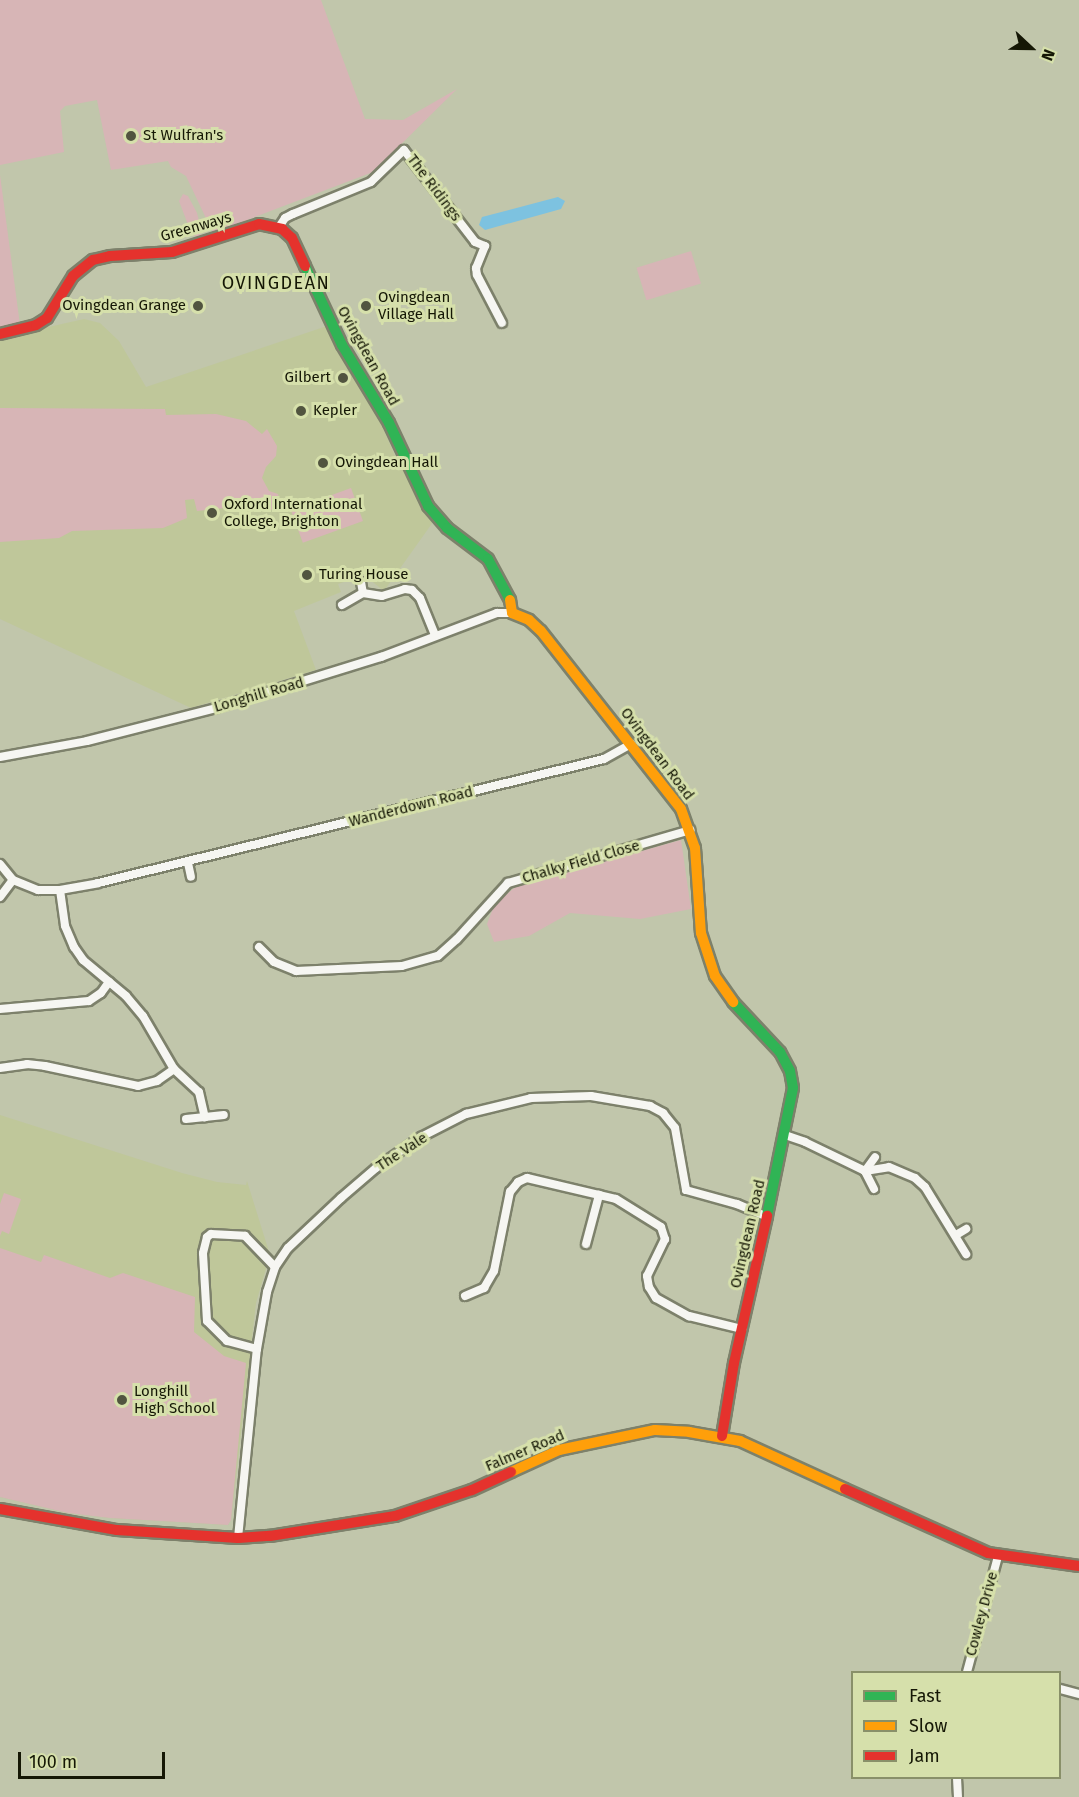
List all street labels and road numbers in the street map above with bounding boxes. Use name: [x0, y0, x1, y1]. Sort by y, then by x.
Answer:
street label: The Ridings: [403, 151, 465, 225]
street label: Greenways: [159, 208, 233, 246]
street label: Ovingdean Road: [333, 303, 403, 409]
street label: Longhill Road: [212, 674, 306, 716]
street label: Ovingdean Road: [616, 704, 698, 804]
street label: Wanderdown Road: [347, 783, 475, 831]
street label: Chalky Field Close: [520, 837, 642, 887]
street label: The Vale: [373, 1129, 431, 1175]
street label: Ovingdean Road: [727, 1178, 769, 1290]
street label: Falmer Road: [483, 1426, 567, 1476]
street label: Cowley Drive: [962, 1570, 1002, 1658]

